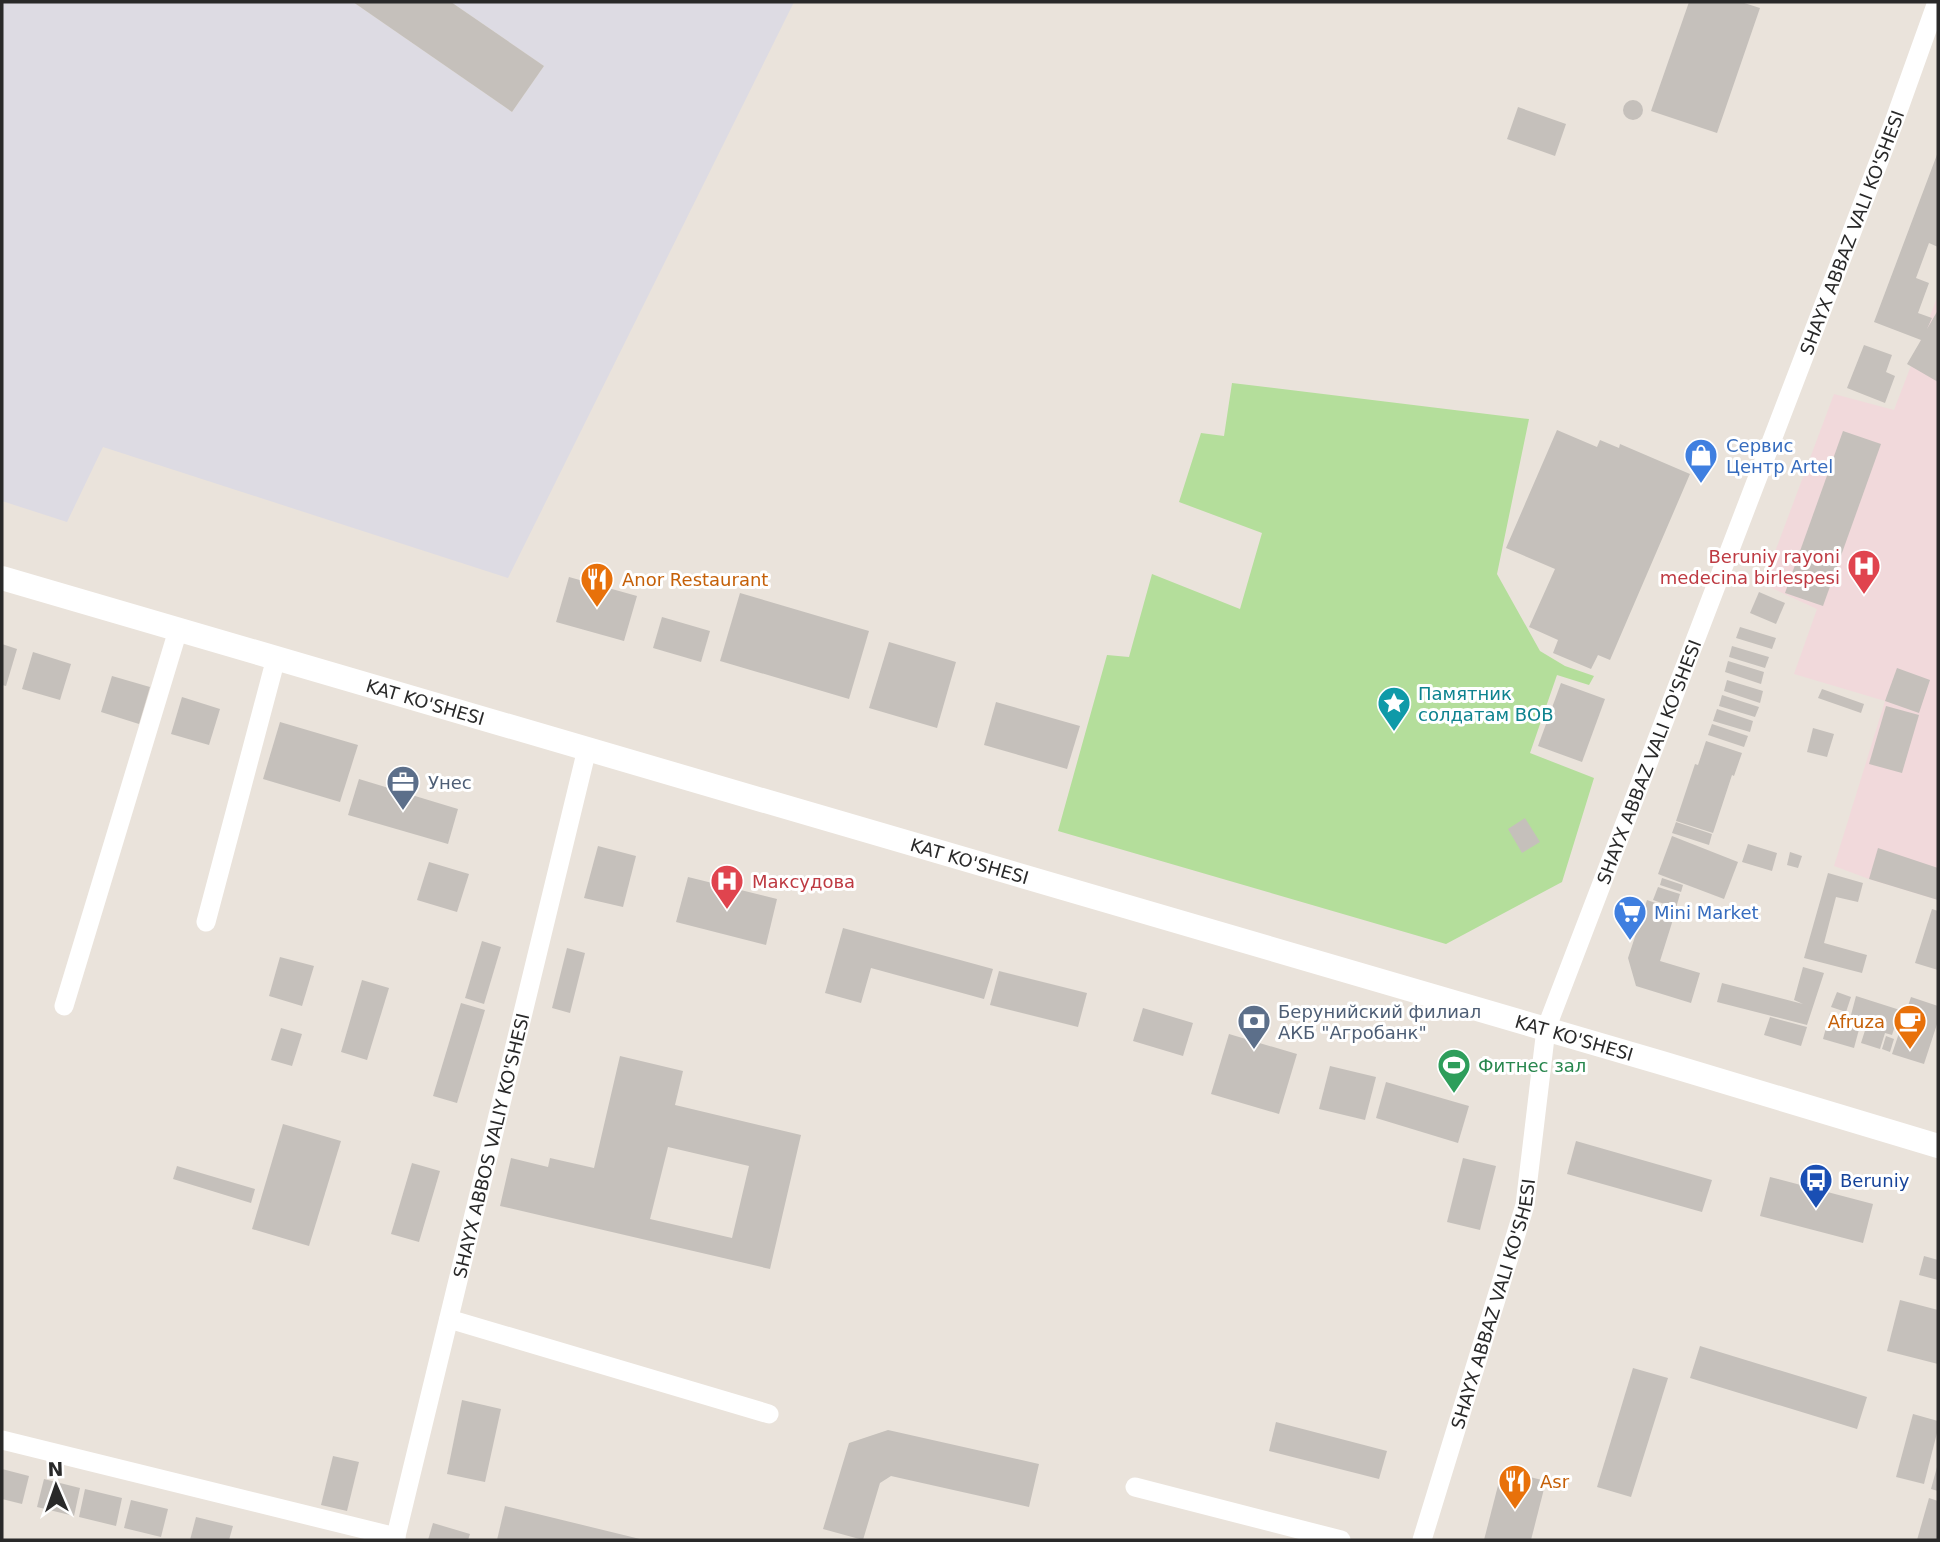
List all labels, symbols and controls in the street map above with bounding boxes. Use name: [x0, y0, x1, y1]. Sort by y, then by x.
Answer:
street label: SHAYX ABBAZ VALI KO'SHESI: [1795, 107, 1908, 358]
place label: Сервис Центр Artel: [1726, 435, 1833, 477]
shop icon: Сервис Центр Artel: [1682, 436, 1720, 485]
place label: Beruniy rayoni medecina birlespesi: [1660, 546, 1840, 588]
hospital icon: Beruniy rayoni medecina birlespesi: [1845, 547, 1883, 596]
restaurant icon: Anor Restaurant: [578, 560, 616, 609]
place label: Anor Restaurant: [622, 569, 768, 590]
street label: SHAYX ABBAZ VALI KO'SHESI: [1592, 637, 1705, 887]
street label: KAT KO'SHESI: [364, 674, 487, 729]
place label: Памятник солдатам ВОВ: [1418, 683, 1554, 725]
place icon: Памятник солдатам ВОВ: [1375, 684, 1413, 733]
office icon: Унес: [384, 763, 422, 812]
place label: Унес: [428, 772, 472, 793]
street label: KAT KO'SHESI: [908, 833, 1031, 888]
hospital icon: Максудова: [708, 862, 746, 911]
place label: Максудова: [752, 871, 855, 892]
supermarket icon: Mini Market: [1611, 893, 1649, 942]
place label: Mini Market: [1654, 902, 1759, 923]
place label: Берунийский филиал АКБ "Агробанк": [1278, 1001, 1481, 1043]
bank icon: Берунийский филиал АКБ "Агробанк": [1235, 1002, 1273, 1051]
cafe icon: Afruza: [1891, 1002, 1929, 1051]
street label: KAT KO'SHESI: [1513, 1010, 1636, 1065]
street label: SHAYX ABBOS VALIY KO'SHESI: [449, 1011, 533, 1280]
place label: Afruza: [1828, 1011, 1885, 1032]
sports icon: Фитнес зал: [1435, 1046, 1473, 1095]
place label: Фитнес зал: [1478, 1055, 1586, 1076]
bus stop icon: Beruniy: [1797, 1161, 1835, 1210]
place label: Beruniy: [1840, 1170, 1910, 1191]
street label: SHAYX ABBAZ VALI KO'SHESI: [1446, 1177, 1539, 1431]
north arrow: [21, 1451, 91, 1521]
text: N: [47, 1458, 64, 1480]
restaurant icon: Asr: [1496, 1462, 1534, 1511]
place label: Asr: [1540, 1471, 1570, 1492]

